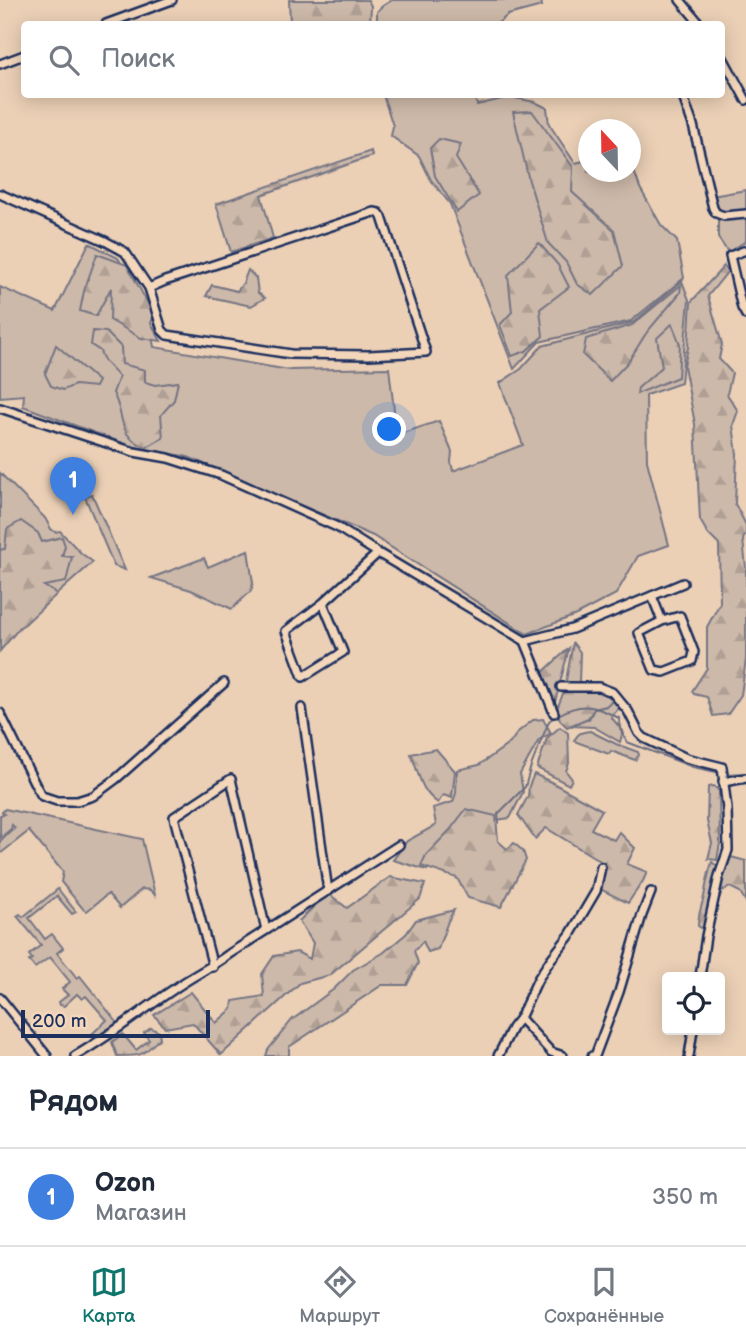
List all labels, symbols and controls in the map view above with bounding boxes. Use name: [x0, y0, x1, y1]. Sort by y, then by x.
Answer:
search box: [21, 21, 725, 98]
icon: search: [45, 41, 83, 79]
text: Поиск: [101, 44, 175, 75]
north arrow: [578, 119, 641, 182]
your location: [372, 412, 406, 446]
pin: 1: [50, 457, 96, 515]
map controls: [662, 972, 725, 1035]
button: locate: [662, 972, 725, 1035]
scale bar: [21, 1007, 210, 1039]
text: 200 m: [32, 1010, 86, 1033]
text: Рядом: [28, 1084, 118, 1120]
text: Ozon: [95, 1168, 156, 1199]
text: 1: [46, 1183, 56, 1211]
text: 350 m: [652, 1183, 718, 1211]
text: Магазин: [95, 1199, 187, 1227]
tab: Карта: [82, 1263, 135, 1328]
tab: Маршрут: [299, 1263, 380, 1328]
tab: Сохранённые: [544, 1263, 664, 1328]

